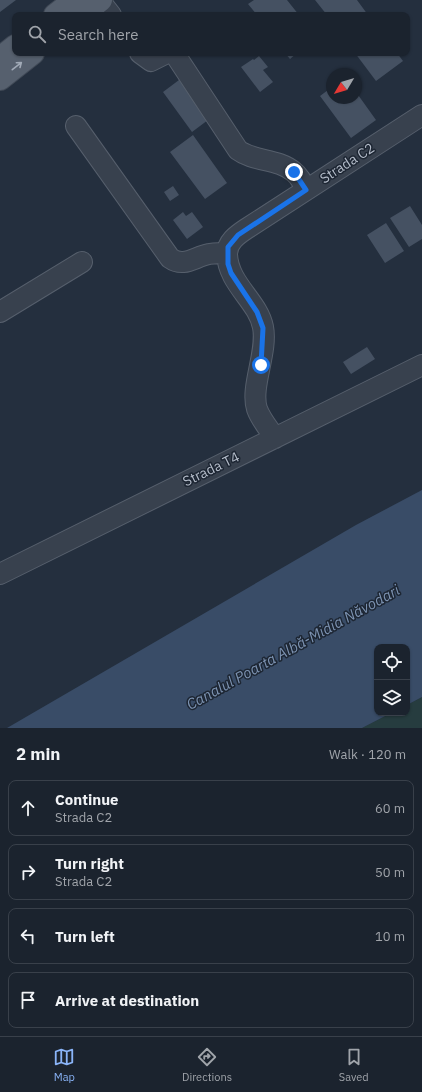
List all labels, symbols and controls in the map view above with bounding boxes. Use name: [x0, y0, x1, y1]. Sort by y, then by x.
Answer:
search box: [12, 12, 410, 56]
icon: search: [26, 23, 48, 45]
text: Search here: [58, 25, 138, 44]
one-way arrow: [11, 62, 22, 70]
north arrow: [326, 68, 362, 104]
street label: Strada C2: [316, 139, 378, 187]
route end: [285, 163, 303, 181]
route start: [252, 356, 270, 374]
street label: Strada T4: [180, 448, 242, 490]
water label: Canalul Poarta Albă-Midia Năvodari: [183, 580, 403, 714]
map controls: [374, 644, 410, 716]
button: locate: [374, 644, 410, 680]
button: layers: [374, 680, 410, 716]
text: 2 min: [16, 743, 60, 765]
text: Walk · 120 m: [329, 746, 406, 763]
text: Continue: [55, 790, 119, 809]
icon: ahead: [17, 797, 39, 819]
text: 60 m: [375, 800, 405, 817]
text: Strada C2: [55, 809, 112, 826]
text: Turn right: [55, 854, 124, 873]
icon: right: [17, 861, 39, 883]
text: 50 m: [375, 864, 405, 881]
text: Strada C2: [55, 873, 112, 890]
icon: left: [17, 925, 39, 947]
text: Turn left: [55, 927, 115, 946]
text: 10 m: [375, 928, 405, 945]
icon: arrive: [17, 989, 39, 1011]
text: Arrive at destination: [55, 991, 199, 1010]
tab: Map: [53, 1046, 75, 1084]
tab: Directions: [182, 1046, 232, 1084]
tab: Saved: [339, 1046, 369, 1084]

